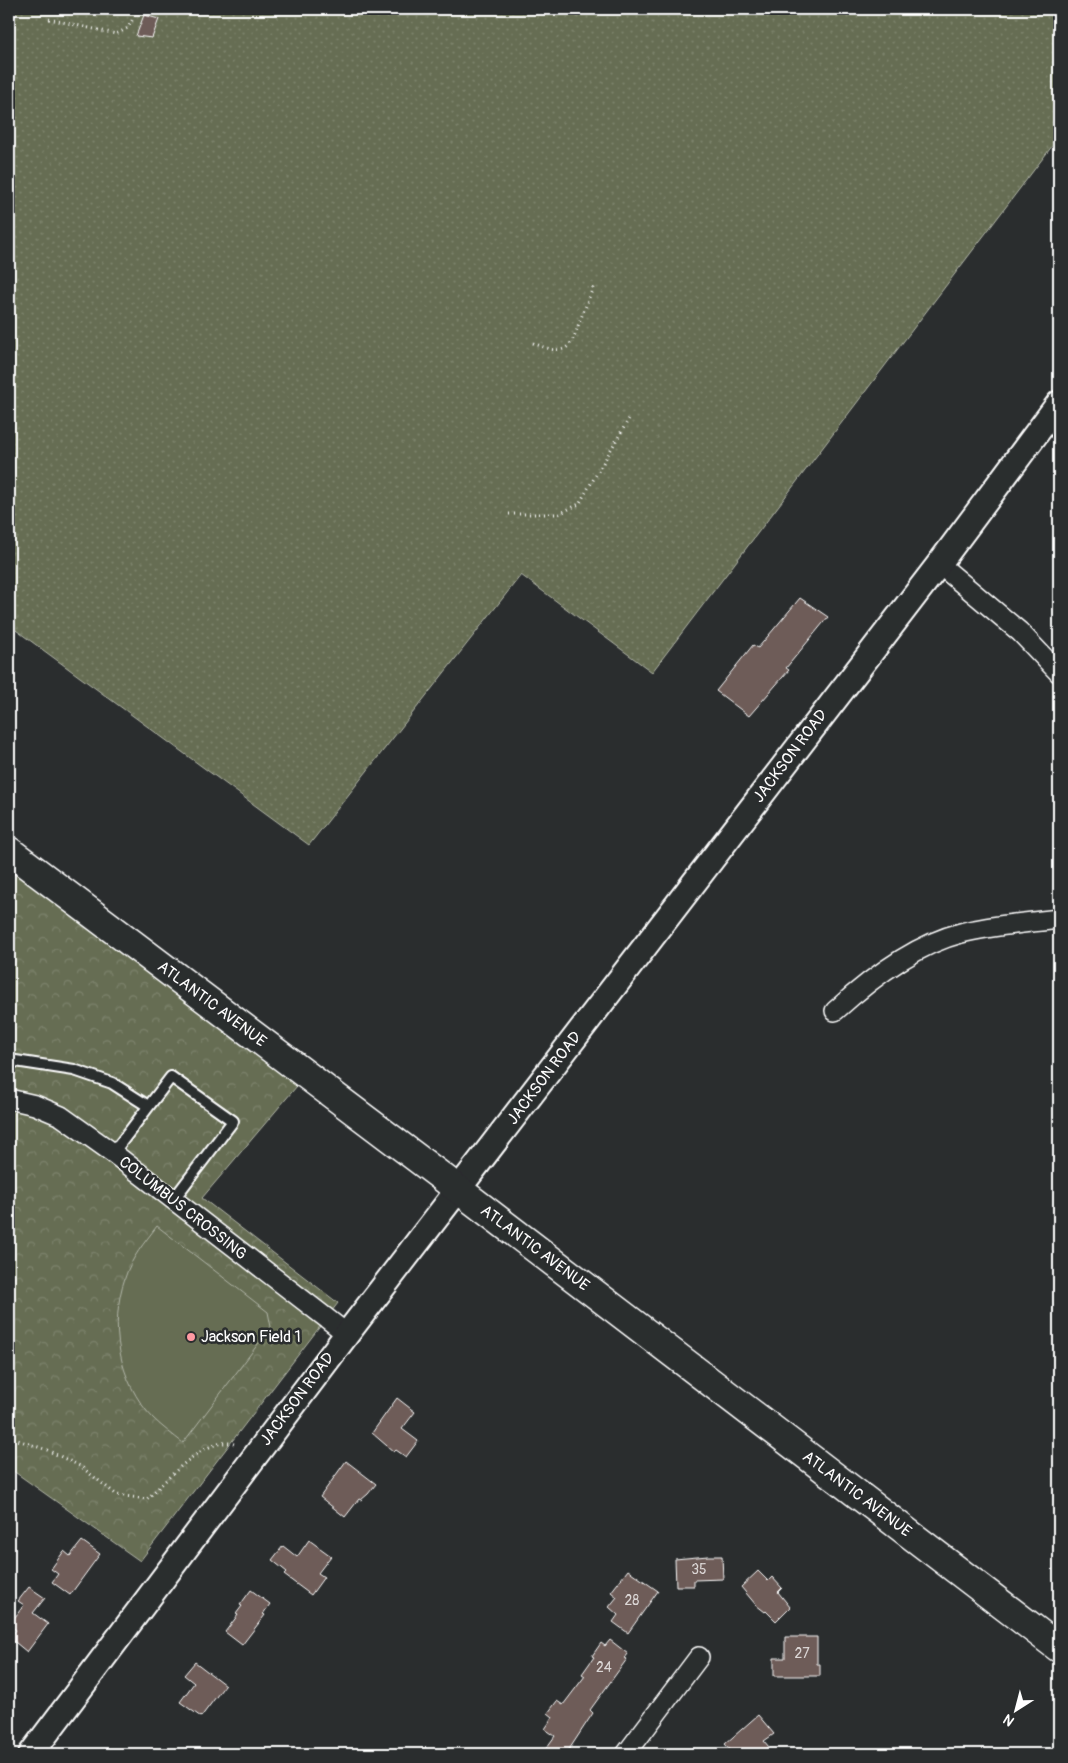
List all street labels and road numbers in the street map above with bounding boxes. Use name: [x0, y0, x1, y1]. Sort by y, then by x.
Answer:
street label: JACKSON ROAD: [749, 706, 831, 806]
street label: ATLANTIC AVENUE: [154, 957, 270, 1051]
street label: JACKSON ROAD: [503, 1028, 585, 1128]
street label: COLUMBUS CROSSING: [115, 1152, 251, 1264]
street label: ATLANTIC AVENUE: [477, 1201, 593, 1295]
street label: JACKSON ROAD: [256, 1349, 338, 1449]
street label: ATLANTIC AVENUE: [799, 1447, 915, 1541]

